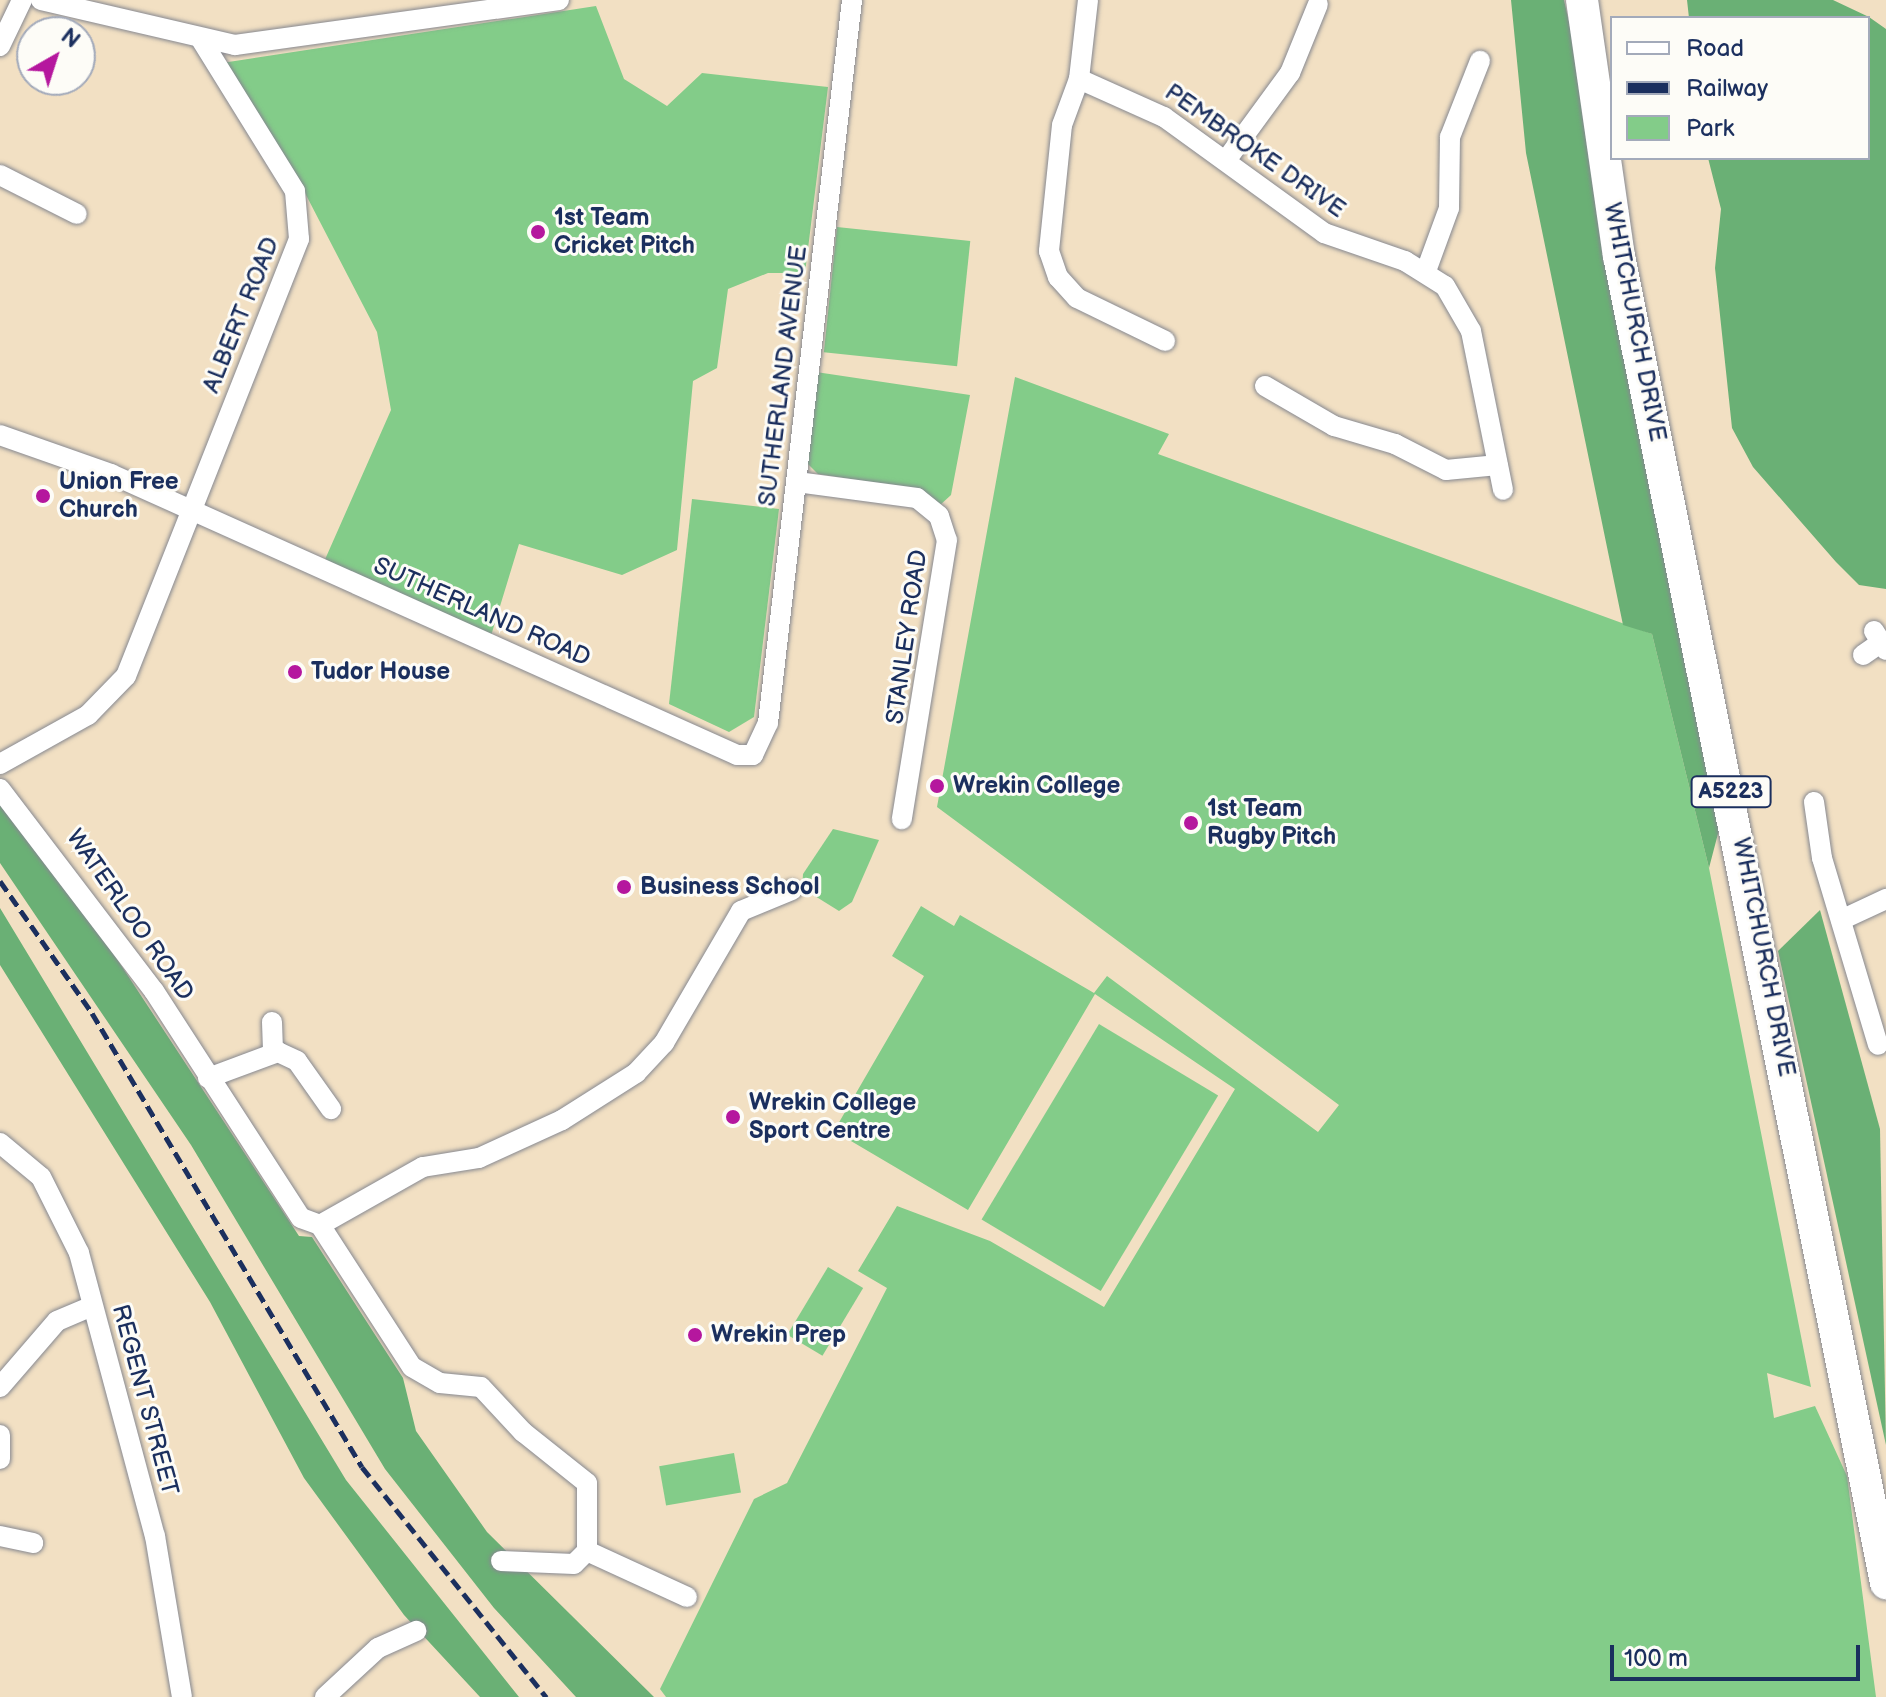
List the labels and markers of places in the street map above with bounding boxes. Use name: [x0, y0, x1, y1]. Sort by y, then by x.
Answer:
place label: 1st Team Cricket Pitch: [554, 204, 695, 260]
marker: 1st Team Cricket Pitch: [529, 223, 547, 241]
place label: Union Free Church: [59, 468, 179, 524]
marker: Union Free Church: [34, 487, 52, 505]
place label: Tudor House: [311, 658, 450, 686]
marker: Tudor House: [286, 663, 304, 681]
place label: Wrekin College: [953, 772, 1120, 800]
marker: Wrekin College: [928, 777, 946, 795]
place label: 1st Team Rugby Pitch: [1207, 795, 1337, 851]
marker: 1st Team Rugby Pitch: [1182, 814, 1200, 832]
place label: Business School: [640, 873, 820, 901]
marker: Business School: [615, 878, 633, 896]
place label: Wrekin College Sport Centre: [749, 1089, 916, 1145]
marker: Wrekin College Sport Centre: [724, 1108, 742, 1126]
place label: Wrekin Prep: [711, 1321, 846, 1349]
marker: Wrekin Prep: [686, 1326, 704, 1344]

